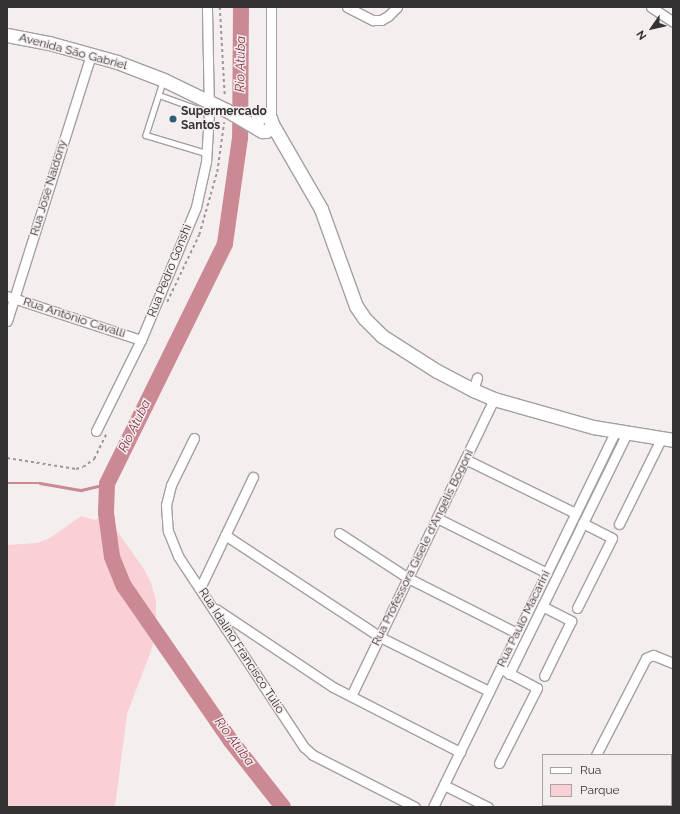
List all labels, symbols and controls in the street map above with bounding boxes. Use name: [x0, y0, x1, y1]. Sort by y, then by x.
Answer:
north arrow: [632, 8, 672, 48]
text: N: [634, 28, 649, 42]
street label: Avenida São Gabriel: [17, 31, 129, 73]
water label: Rio Atuba: [233, 36, 249, 92]
place label: Supermercado Santos: [181, 105, 267, 133]
marker: Supermercado Santos: [168, 114, 178, 124]
street label: Rua José Naldony: [27, 138, 71, 238]
street label: Rua Pedro Gonshi: [145, 223, 195, 319]
street label: Rua Antônio Cavalli: [21, 295, 127, 341]
water label: Rio Atuba: [116, 397, 154, 455]
street label: Rua Professora Gisele d'Angelis Bogoni: [369, 448, 477, 648]
street label: Rua Paulo Macarini: [494, 568, 554, 670]
street label: Rua Idalino Francisco Túlio: [195, 585, 287, 717]
water label: Rio Atuba: [211, 715, 257, 769]
legend: [542, 754, 672, 806]
text: Rua: [580, 763, 601, 777]
text: Parque: [580, 783, 620, 797]

